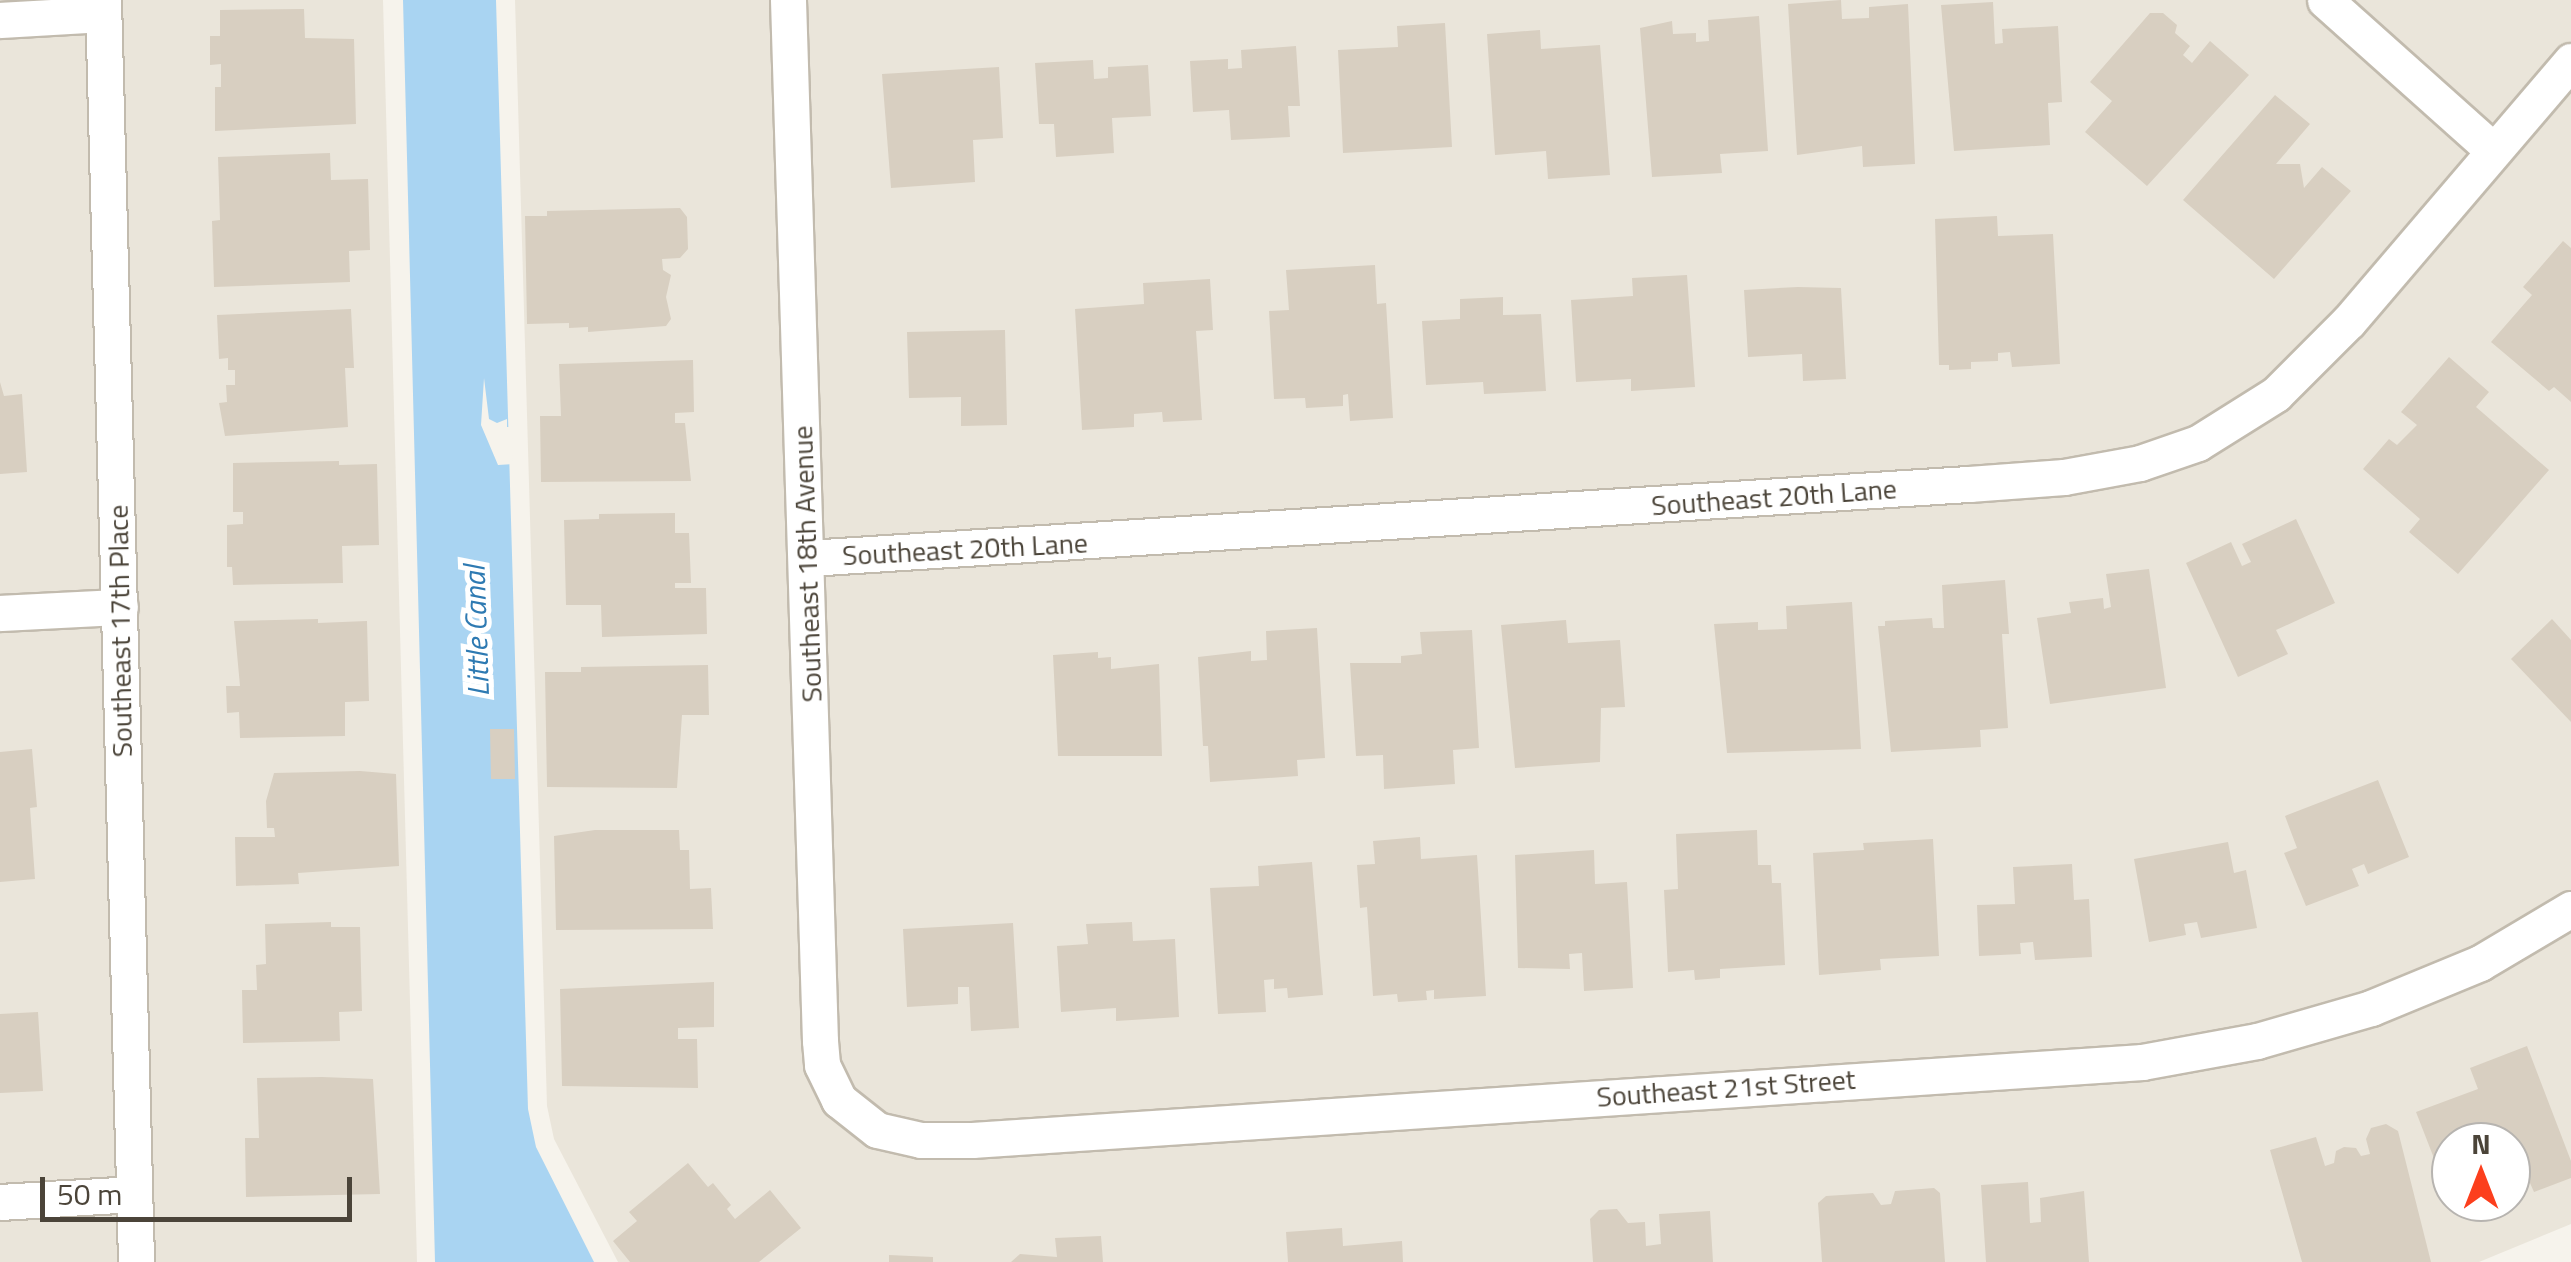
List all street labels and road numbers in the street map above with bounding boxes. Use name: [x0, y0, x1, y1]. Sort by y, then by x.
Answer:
street label: Southeast 18th Avenue: [785, 425, 829, 703]
street label: Southeast 20th Lane: [1650, 472, 1898, 522]
street label: Southeast 17th Place: [101, 504, 139, 758]
street label: Southeast 20th Lane: [841, 526, 1089, 572]
street label: Southeast 21st Street: [1595, 1062, 1857, 1114]

